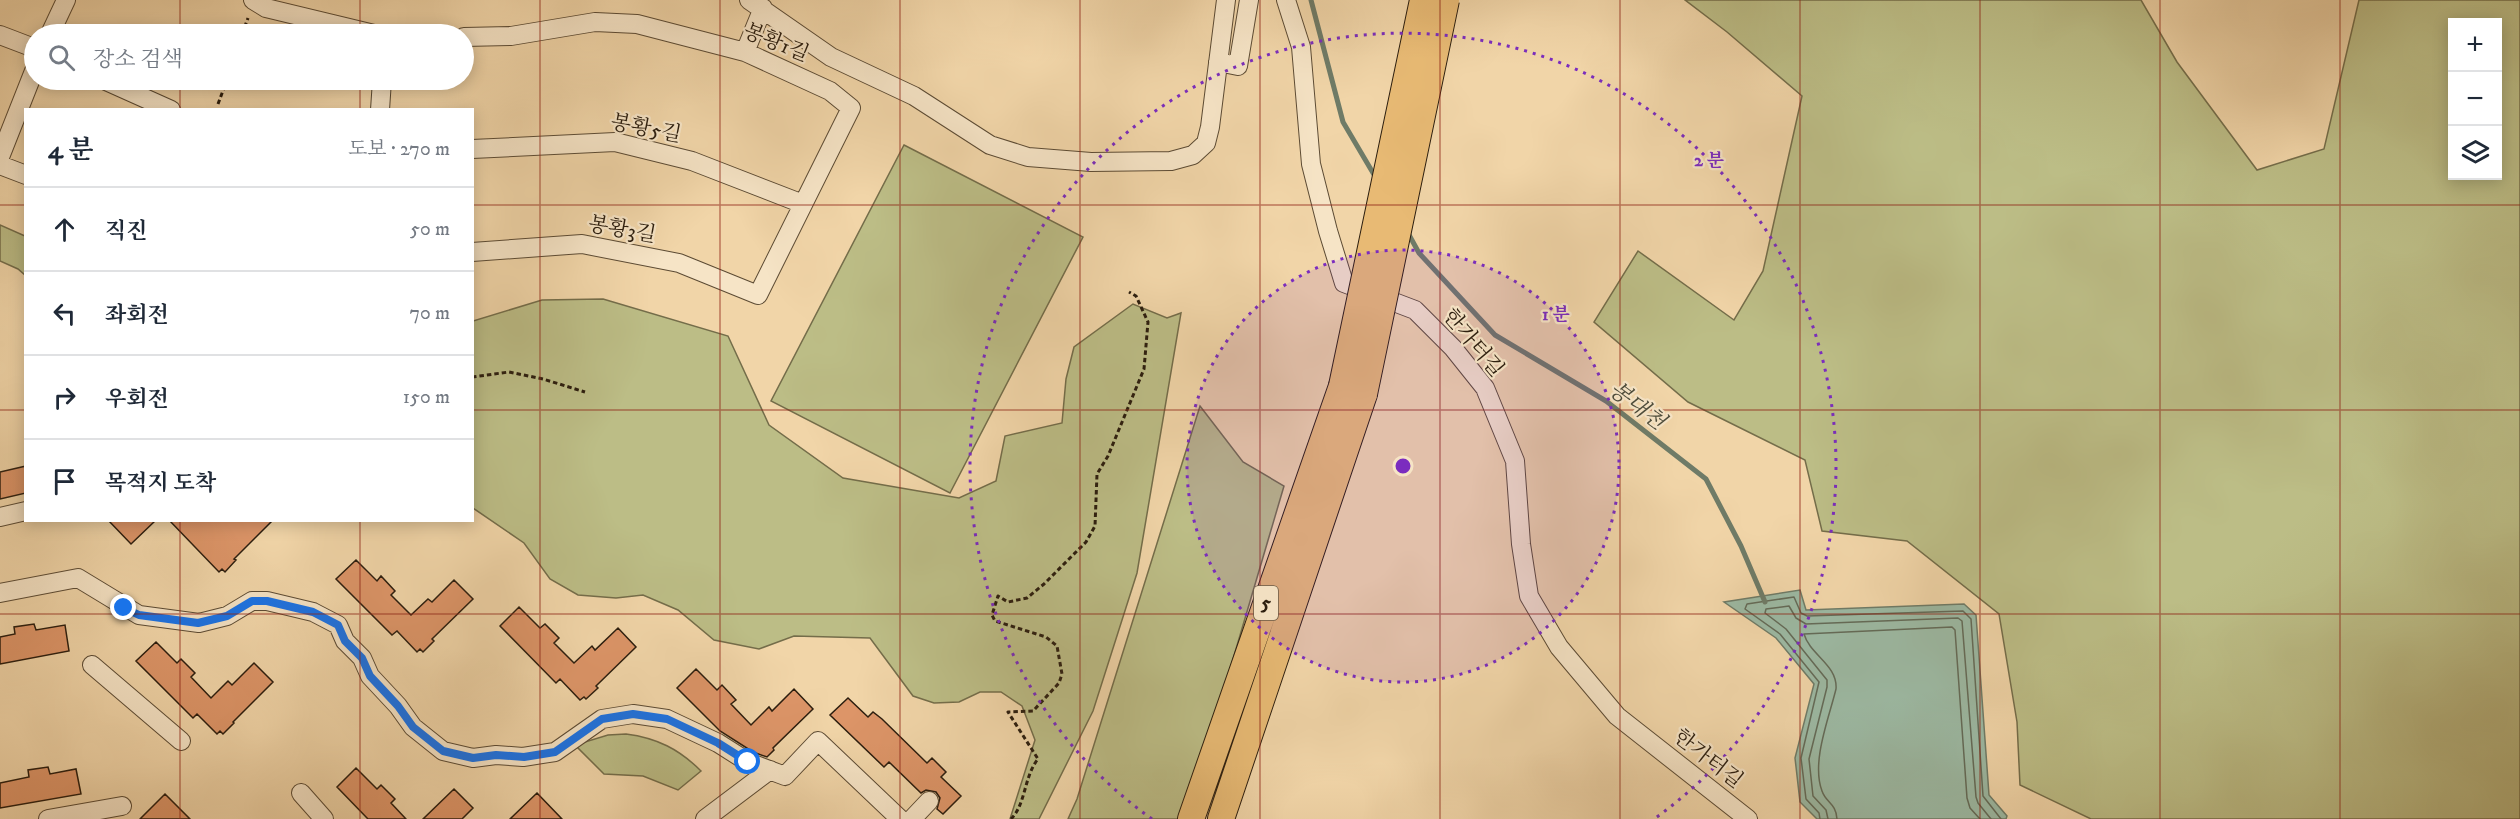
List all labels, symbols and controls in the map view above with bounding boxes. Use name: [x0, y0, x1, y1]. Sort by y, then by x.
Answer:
street label: 봉황1길: [739, 18, 813, 68]
map controls: [2448, 18, 2502, 180]
button: +: [2448, 18, 2502, 72]
search box: [24, 24, 474, 90]
icon: search: [45, 41, 78, 74]
text: 장소 검색: [93, 46, 183, 73]
button: −: [2448, 72, 2502, 126]
street label: 봉황5길: [609, 109, 683, 149]
button: layers: [2448, 126, 2502, 180]
text: 4 분: [48, 134, 94, 167]
text: 도보 · 270 m: [348, 137, 450, 162]
text: 2 분: [1694, 150, 1725, 172]
street label: 봉황3길: [586, 211, 658, 249]
icon: ahead: [48, 213, 81, 246]
text: 50 m: [410, 217, 450, 242]
text: 직진: [105, 218, 148, 245]
icon: left: [48, 297, 81, 330]
text: 70 m: [409, 301, 450, 326]
text: 좌회전: [105, 302, 169, 329]
street label: 한가터길: [1437, 304, 1509, 382]
text: 1 분: [1542, 304, 1571, 326]
water label: 봉대천: [1603, 376, 1672, 437]
icon: right: [48, 381, 81, 414]
text: 150 m: [403, 385, 450, 410]
text: 우회전: [105, 386, 169, 413]
centre of rings: [1393, 456, 1413, 476]
icon: arrive: [48, 465, 81, 498]
text: 목적지 도착: [105, 470, 216, 497]
road number: 5: [1254, 586, 1278, 620]
route end: [110, 594, 136, 620]
street label: 한가터길: [1668, 724, 1748, 794]
route start: [734, 748, 760, 774]

